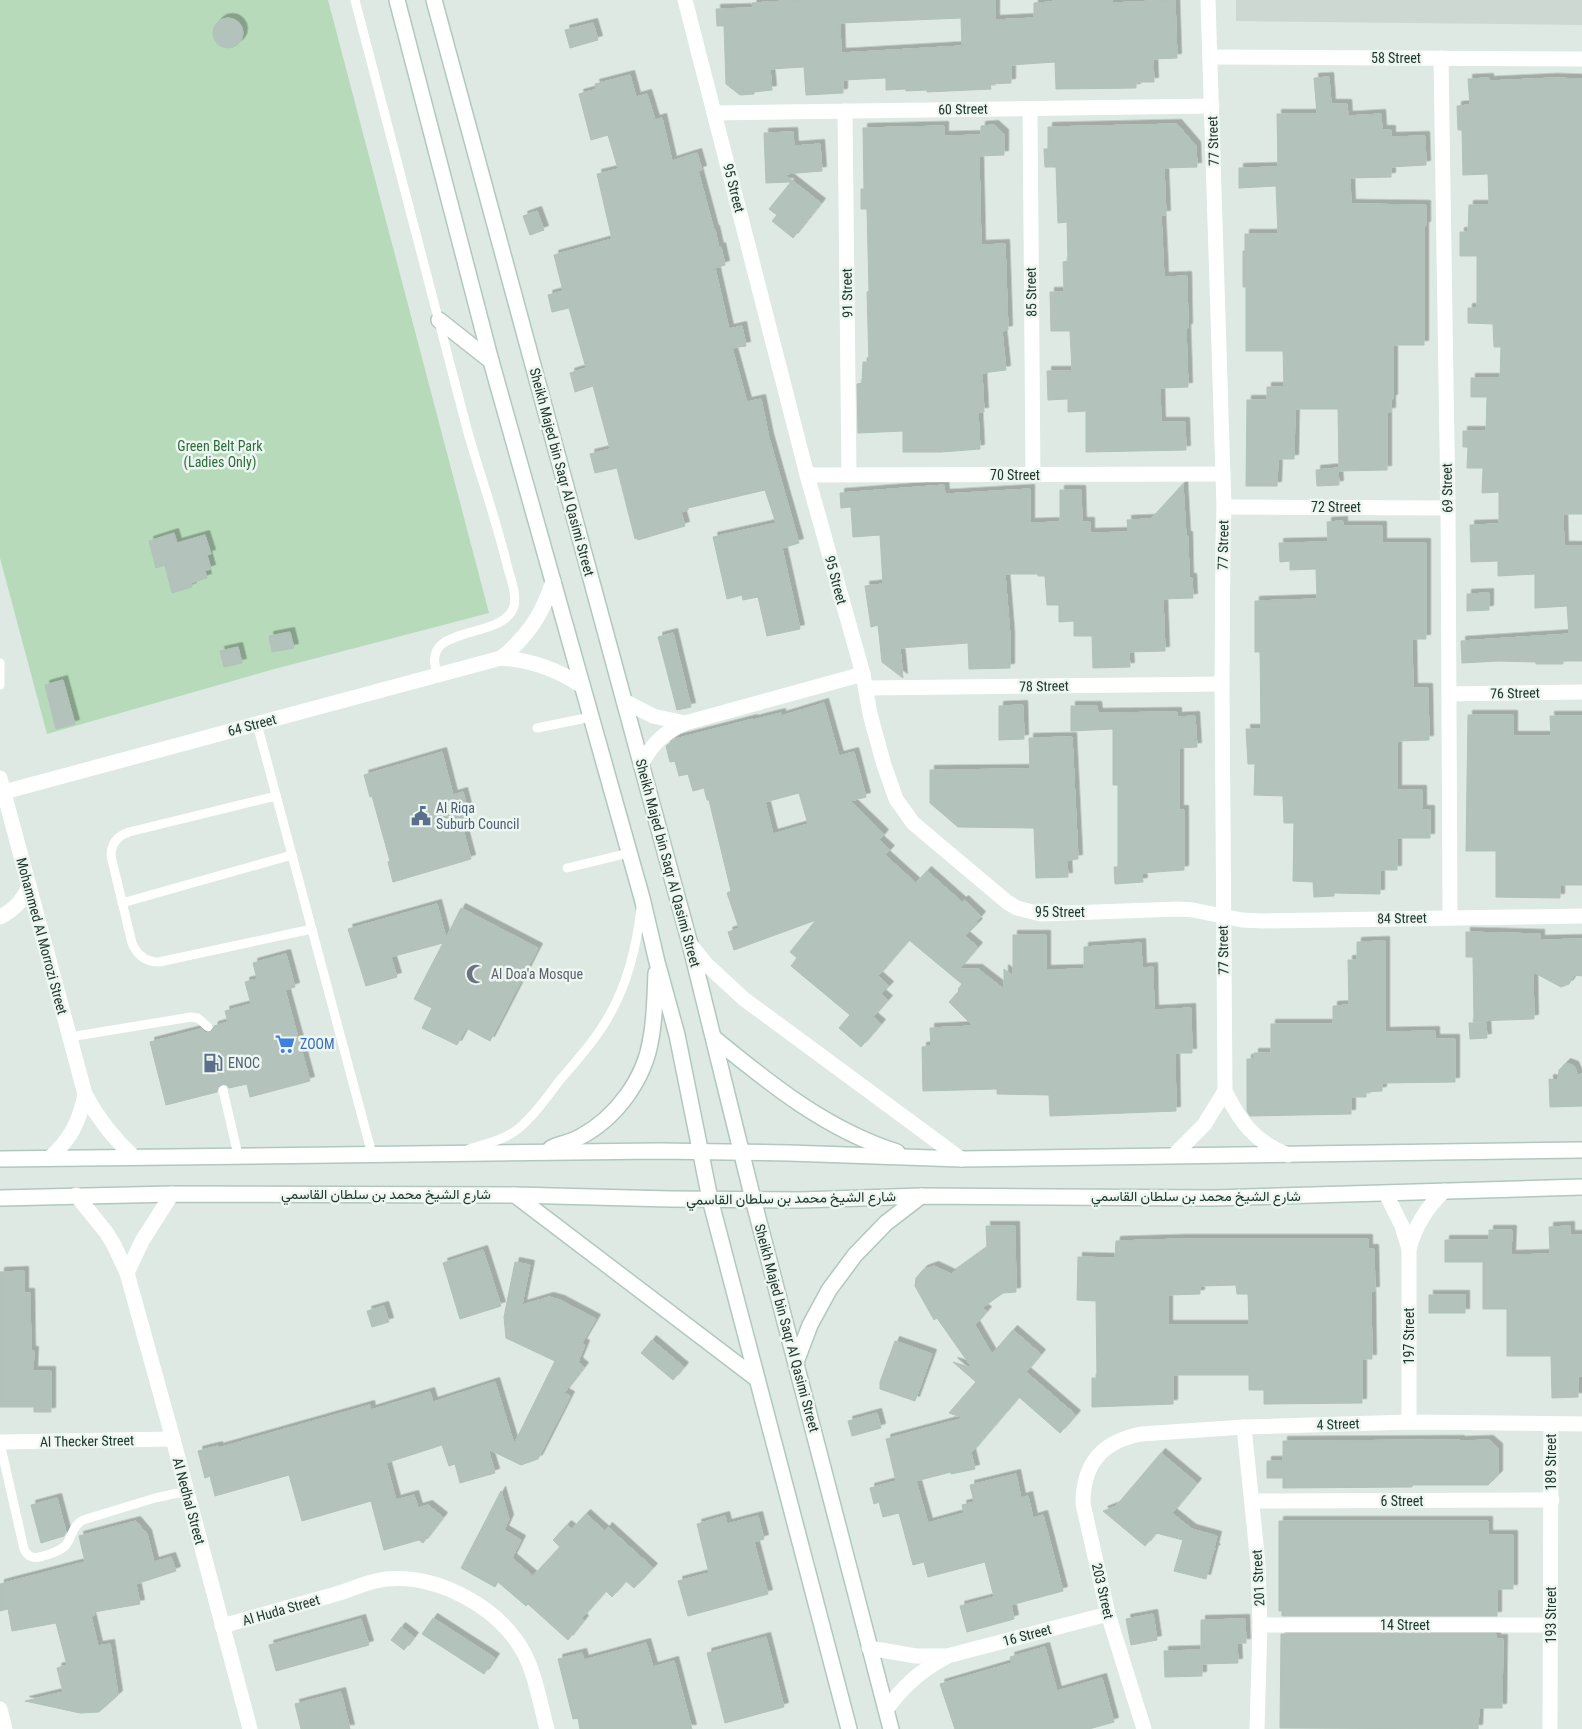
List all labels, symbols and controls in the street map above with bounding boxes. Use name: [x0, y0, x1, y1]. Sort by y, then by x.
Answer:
street label: 58 Street: [1371, 50, 1421, 66]
street label: 60 Street: [938, 101, 988, 117]
street label: 77 Street: [1204, 116, 1222, 166]
street label: 95 Street: [720, 162, 748, 214]
street label: 85 Street: [1023, 267, 1039, 317]
street label: 91 Street: [839, 268, 855, 318]
street label: Sheikh Majed bin Saqr Al Qasimi Street: [526, 366, 598, 578]
park label: Green Belt Park (Ladies Only): [177, 438, 263, 471]
street label: 69 Street: [1439, 463, 1455, 513]
street label: 70 Street: [990, 467, 1040, 483]
street label: 72 Street: [1311, 499, 1361, 515]
street label: 77 Street: [1215, 520, 1231, 570]
street label: 95 Street: [822, 554, 850, 606]
street label: 78 Street: [1019, 678, 1069, 694]
street label: 76 Street: [1490, 685, 1540, 701]
street label: 64 Street: [226, 711, 278, 739]
street label: Sheikh Majed bin Saqr Al Qasimi Street: [632, 757, 704, 969]
place label: Al Riqa Suburb Council: [436, 800, 520, 832]
public building icon: Al Riqa Suburb Council: [410, 805, 432, 827]
street label: Mohammed Al Morrozi Street: [13, 856, 71, 1016]
street label: 95 Street: [1035, 904, 1085, 920]
street label: 84 Street: [1377, 910, 1427, 926]
street label: 77 Street: [1215, 925, 1231, 975]
mosque icon: Al Doa'a Mosque: [465, 963, 487, 985]
place label: Al Doa'a Mosque: [491, 966, 584, 982]
supermarket icon: ZOOM: [274, 1033, 296, 1055]
place label: ZOOM: [300, 1036, 335, 1052]
fuel station icon: ENOC: [202, 1052, 224, 1074]
place label: ENOC: [228, 1055, 260, 1071]
street label: شارع الشيخ محمد بن سلطان القاسمي: [281, 1186, 491, 1206]
street label: شارع الشيخ محمد بن سلطان القاسمي: [686, 1188, 896, 1212]
street label: شارع الشيخ محمد بن سلطان القاسمي: [1091, 1188, 1301, 1208]
street label: Sheikh Majed bin Saqr Al Qasimi Street: [751, 1222, 823, 1434]
street label: 197 Street: [1401, 1308, 1417, 1364]
street label: 4 Street: [1316, 1415, 1360, 1433]
street label: Al Thecker Street: [40, 1432, 134, 1450]
street label: 189 Street: [1543, 1434, 1559, 1490]
street label: Al Nedhal Street: [170, 1456, 208, 1546]
street label: 6 Street: [1381, 1493, 1423, 1509]
street label: 201 Street: [1249, 1549, 1267, 1607]
street label: 203 Street: [1089, 1562, 1117, 1620]
street label: 193 Street: [1543, 1587, 1559, 1643]
street label: Al Huda Street: [241, 1591, 321, 1629]
street label: 14 Street: [1380, 1617, 1430, 1633]
street label: 16 Street: [1001, 1621, 1053, 1649]

